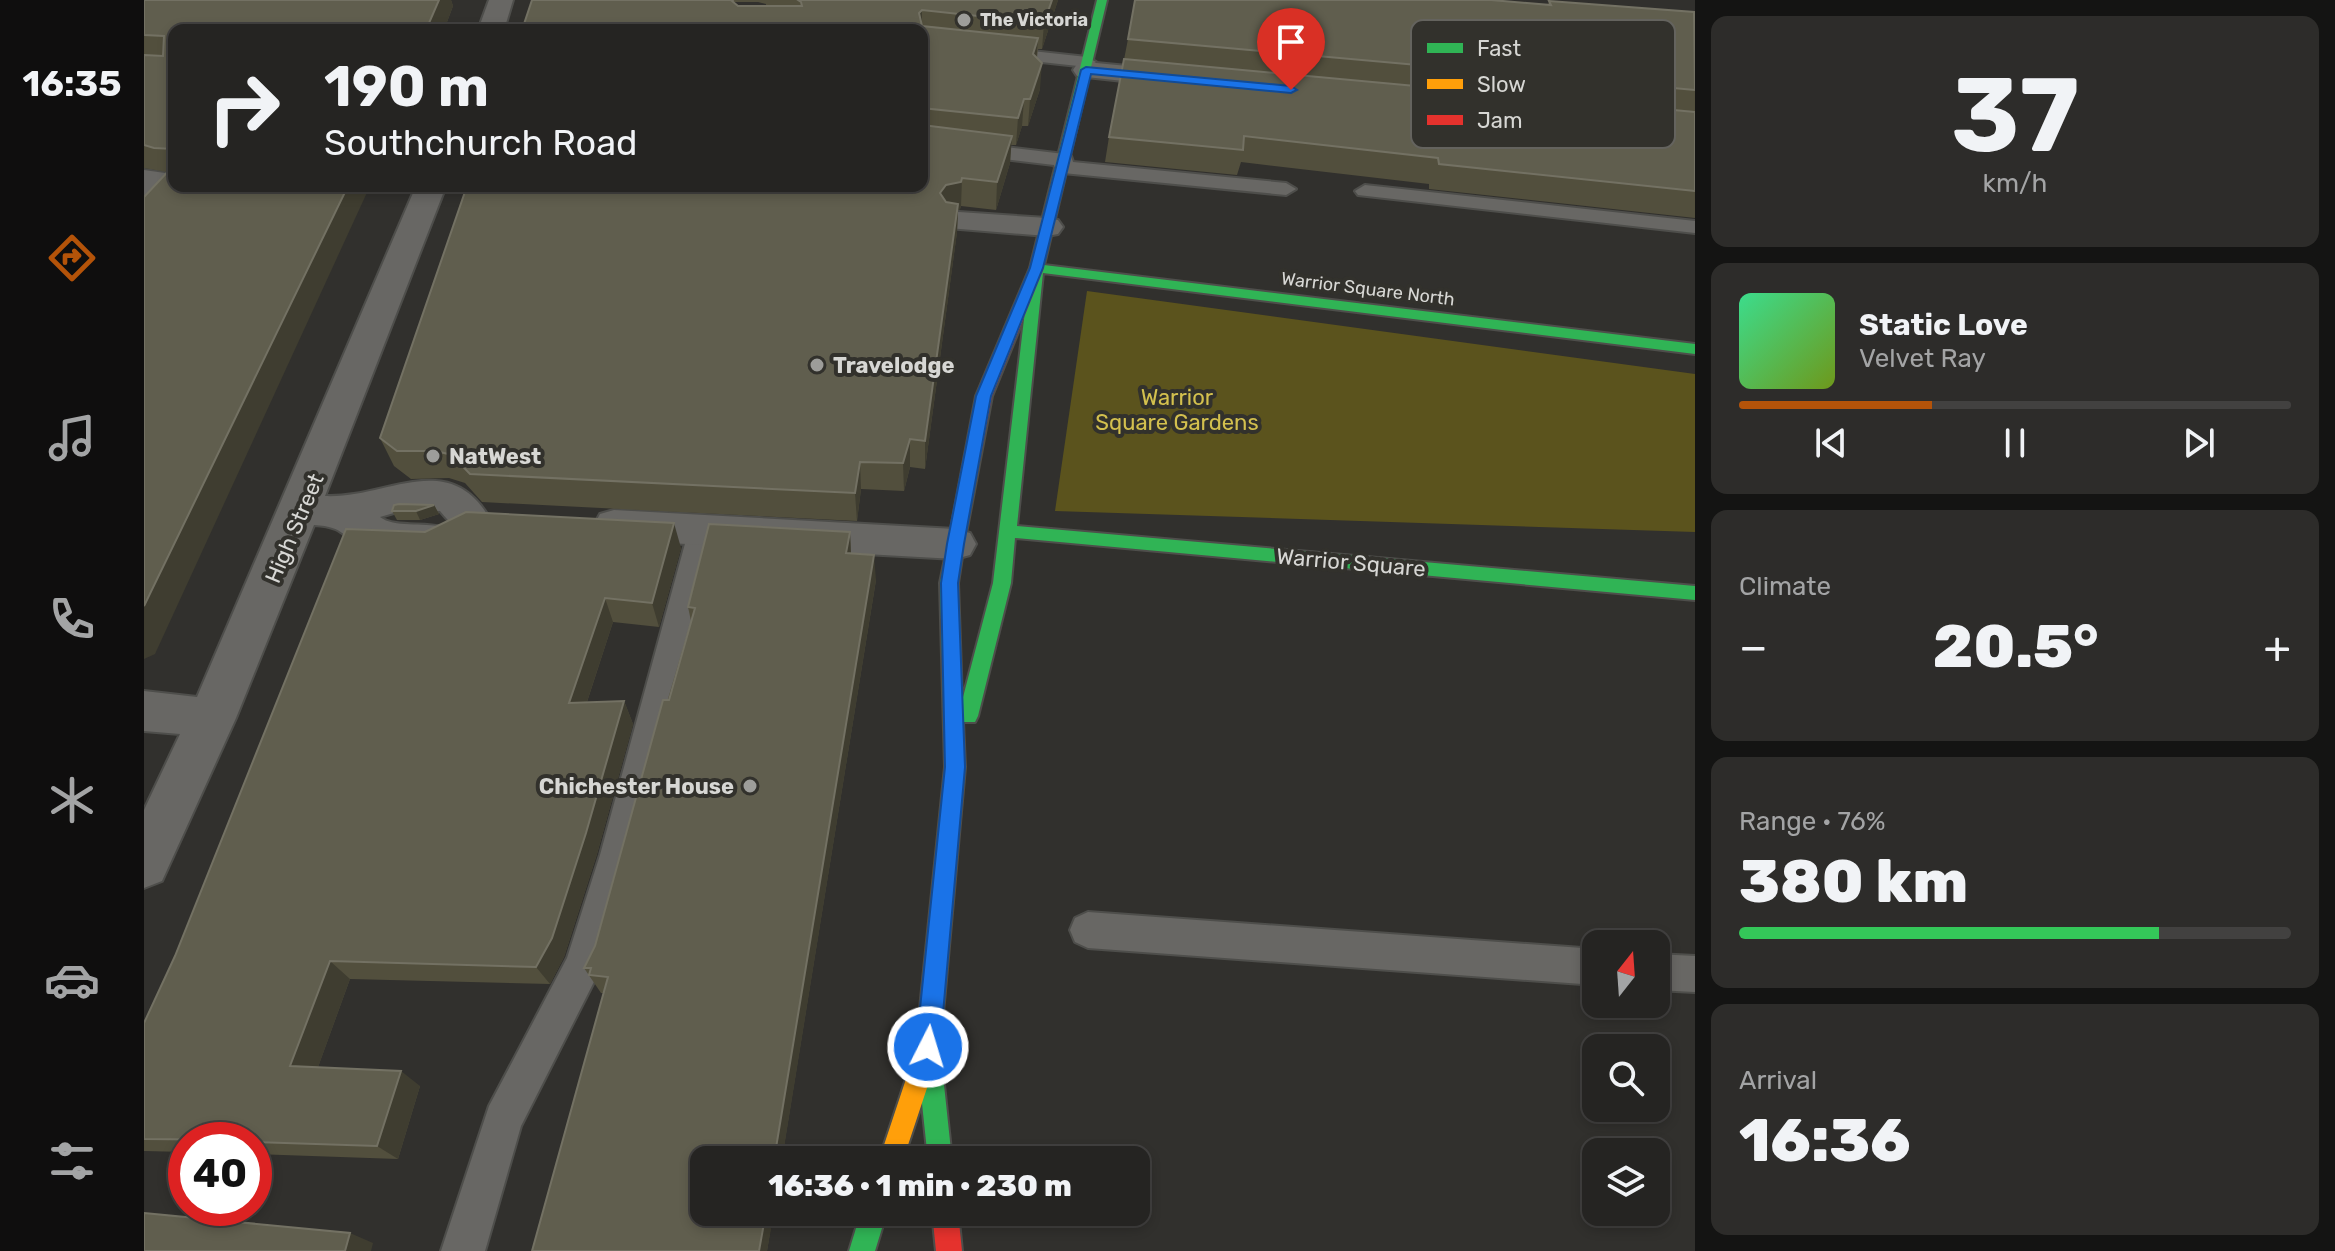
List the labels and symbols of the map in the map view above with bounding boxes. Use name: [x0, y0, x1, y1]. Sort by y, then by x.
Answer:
pin: [1257, 8, 1325, 90]
place label: The Victoria: [980, 9, 1088, 31]
marker: The Victoria: [955, 11, 973, 29]
legend: [1411, 20, 1675, 148]
text: Fast: [1477, 35, 1522, 62]
text: Slow: [1477, 71, 1526, 98]
text: Jam: [1477, 107, 1523, 134]
street label: Warrior Square North: [1280, 267, 1456, 311]
place label: Travelodge: [833, 352, 955, 379]
marker: Travelodge: [808, 356, 826, 374]
park label: Warrior Square Gardens: [1095, 384, 1259, 436]
place label: NatWest: [449, 443, 541, 470]
marker: NatWest: [424, 447, 442, 465]
street label: High Street: [259, 469, 330, 587]
street label: Warrior Square: [1275, 543, 1427, 582]
place label: Chichester House: [539, 773, 734, 800]
marker: Chichester House: [741, 777, 759, 795]
north arrow: [1582, 930, 1670, 1018]
position arrow: [886, 1005, 970, 1089]
speed limit sign: 40: [168, 1122, 272, 1226]

